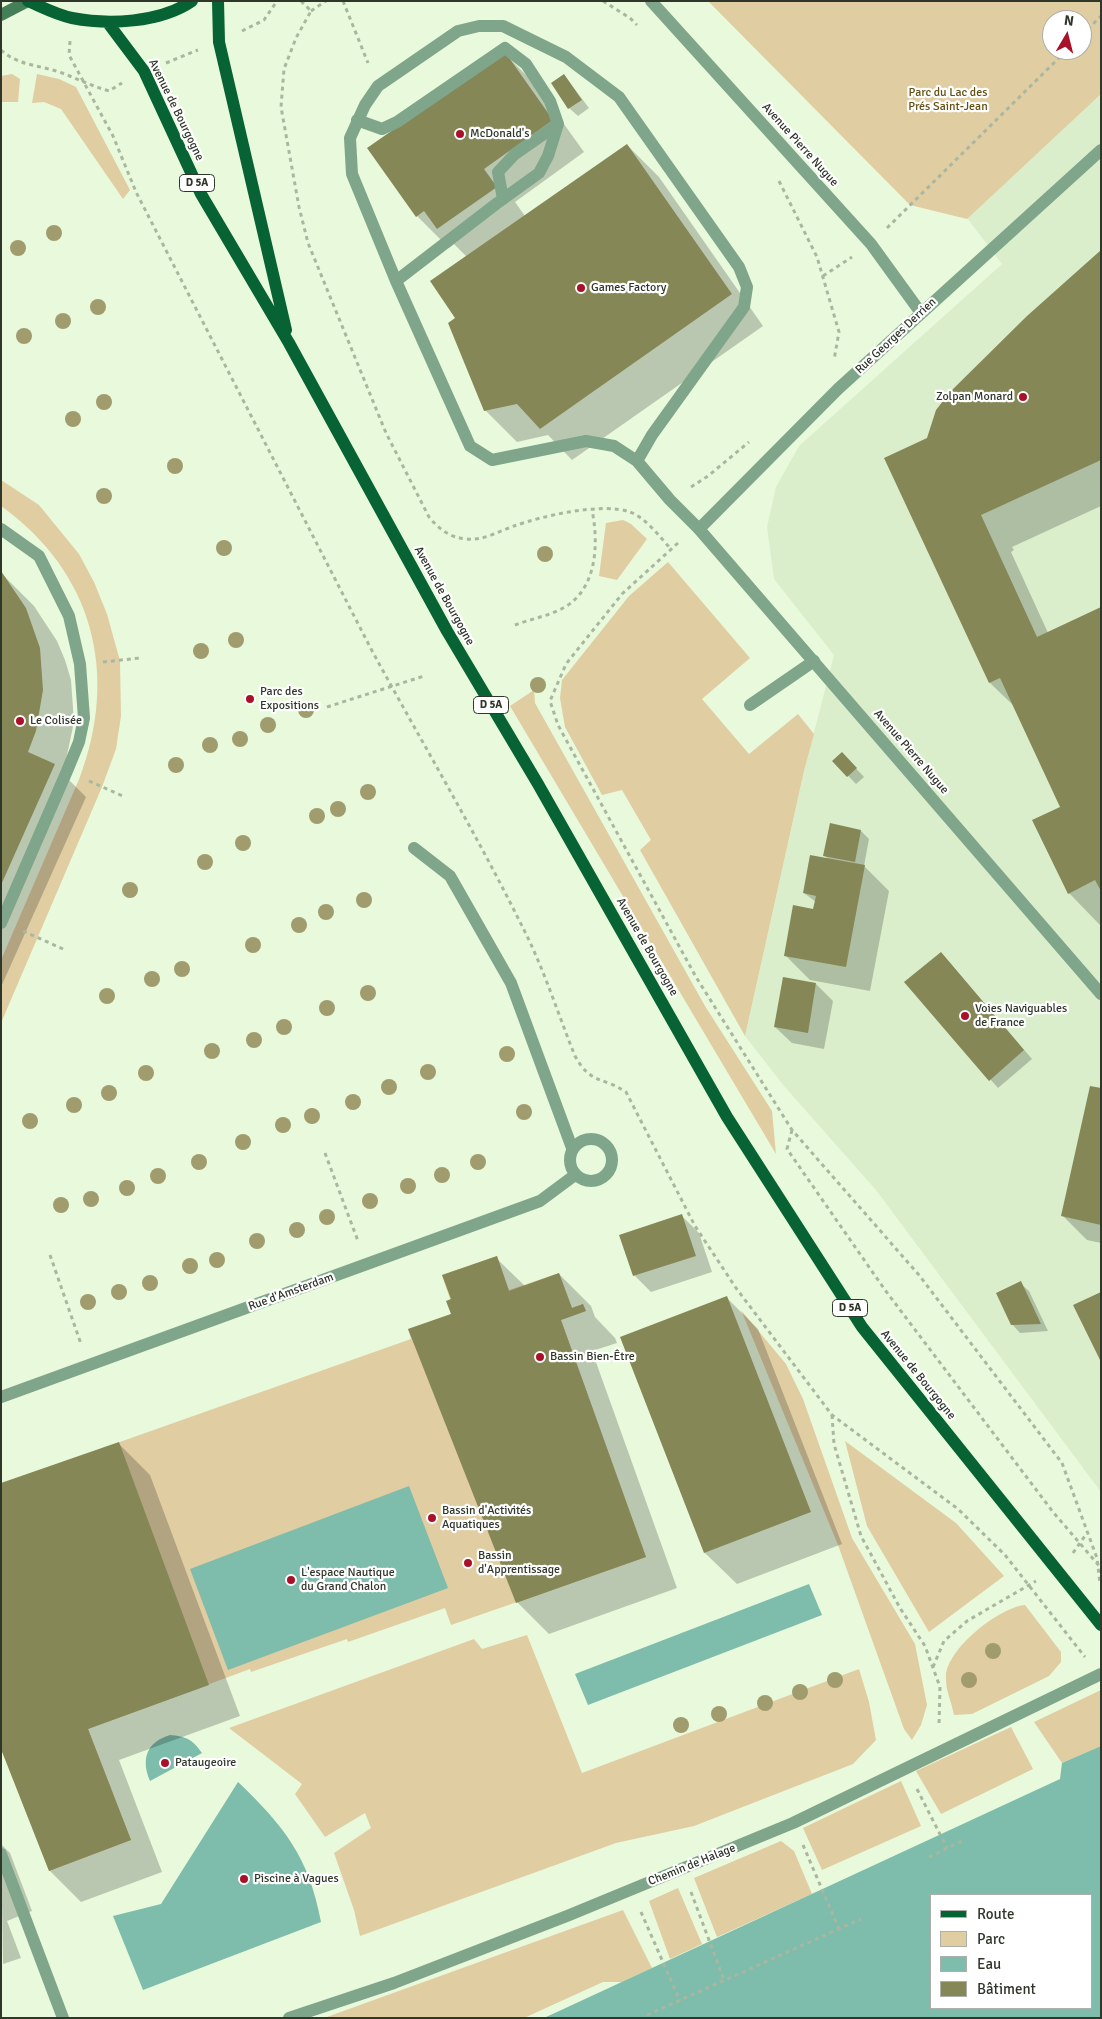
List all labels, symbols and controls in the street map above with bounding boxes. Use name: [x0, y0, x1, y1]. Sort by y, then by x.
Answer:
north arrow: [1042, 10, 1092, 60]
text: N: [1063, 12, 1075, 30]
street label: Avenue de Bourgogne: [145, 57, 207, 163]
park label: Parc du Lac des Prés Saint-Jean: [908, 86, 988, 114]
street label: Avenue Pierre Nugue: [759, 100, 841, 190]
place label: McDonald's: [470, 127, 530, 141]
marker: McDonald's: [454, 128, 466, 140]
road number: D 5A: [180, 174, 214, 192]
place label: Games Factory: [591, 281, 666, 295]
marker: Games Factory: [575, 282, 587, 294]
street label: Rue Georges Derrien: [853, 295, 939, 377]
place label: Zolpan Monard: [936, 390, 1013, 404]
marker: Zolpan Monard: [1017, 391, 1029, 403]
street label: Avenue de Bourgogne: [411, 544, 477, 648]
place label: Parc des Expositions: [260, 685, 319, 713]
marker: Parc des Expositions: [244, 693, 256, 705]
road number: D 5A: [474, 696, 508, 714]
street label: Avenue Pierre Nugue: [870, 707, 952, 797]
place label: Le Colisée: [30, 714, 82, 728]
marker: Le Colisée: [14, 715, 26, 727]
street label: Avenue de Bourgogne: [613, 895, 681, 999]
place label: Voies Naviguables de France: [975, 1002, 1067, 1030]
marker: Voies Naviguables de France: [959, 1010, 971, 1022]
street label: Rue d'Amsterdam: [246, 1270, 336, 1314]
road number: D 5A: [832, 1300, 868, 1316]
street label: Avenue de Bourgogne: [877, 1327, 959, 1423]
place label: Bassin Bien-Être: [550, 1350, 635, 1364]
marker: Bassin Bien-Être: [534, 1351, 546, 1363]
place label: Bassin d'Activités Aquatiques: [442, 1504, 531, 1532]
marker: Bassin d'Activités Aquatiques: [426, 1512, 438, 1524]
place label: Bassin d'Apprentissage: [478, 1549, 560, 1577]
marker: Bassin d'Apprentissage: [462, 1557, 474, 1569]
place label: L'espace Nautique du Grand Chalon: [301, 1566, 395, 1594]
marker: L'espace Nautique du Grand Chalon: [285, 1574, 297, 1586]
place label: Pataugeoire: [175, 1756, 236, 1770]
marker: Pataugeoire: [159, 1757, 171, 1769]
street label: Chemin de Halage: [646, 1841, 738, 1889]
place label: Piscine à Vagues: [254, 1872, 339, 1886]
marker: Piscine à Vagues: [238, 1873, 250, 1885]
legend: [930, 1894, 1092, 2009]
text: Route: [977, 1905, 1014, 1923]
text: Parc: [977, 1930, 1005, 1948]
text: Eau: [977, 1955, 1001, 1973]
text: Bâtiment: [977, 1980, 1036, 1998]

